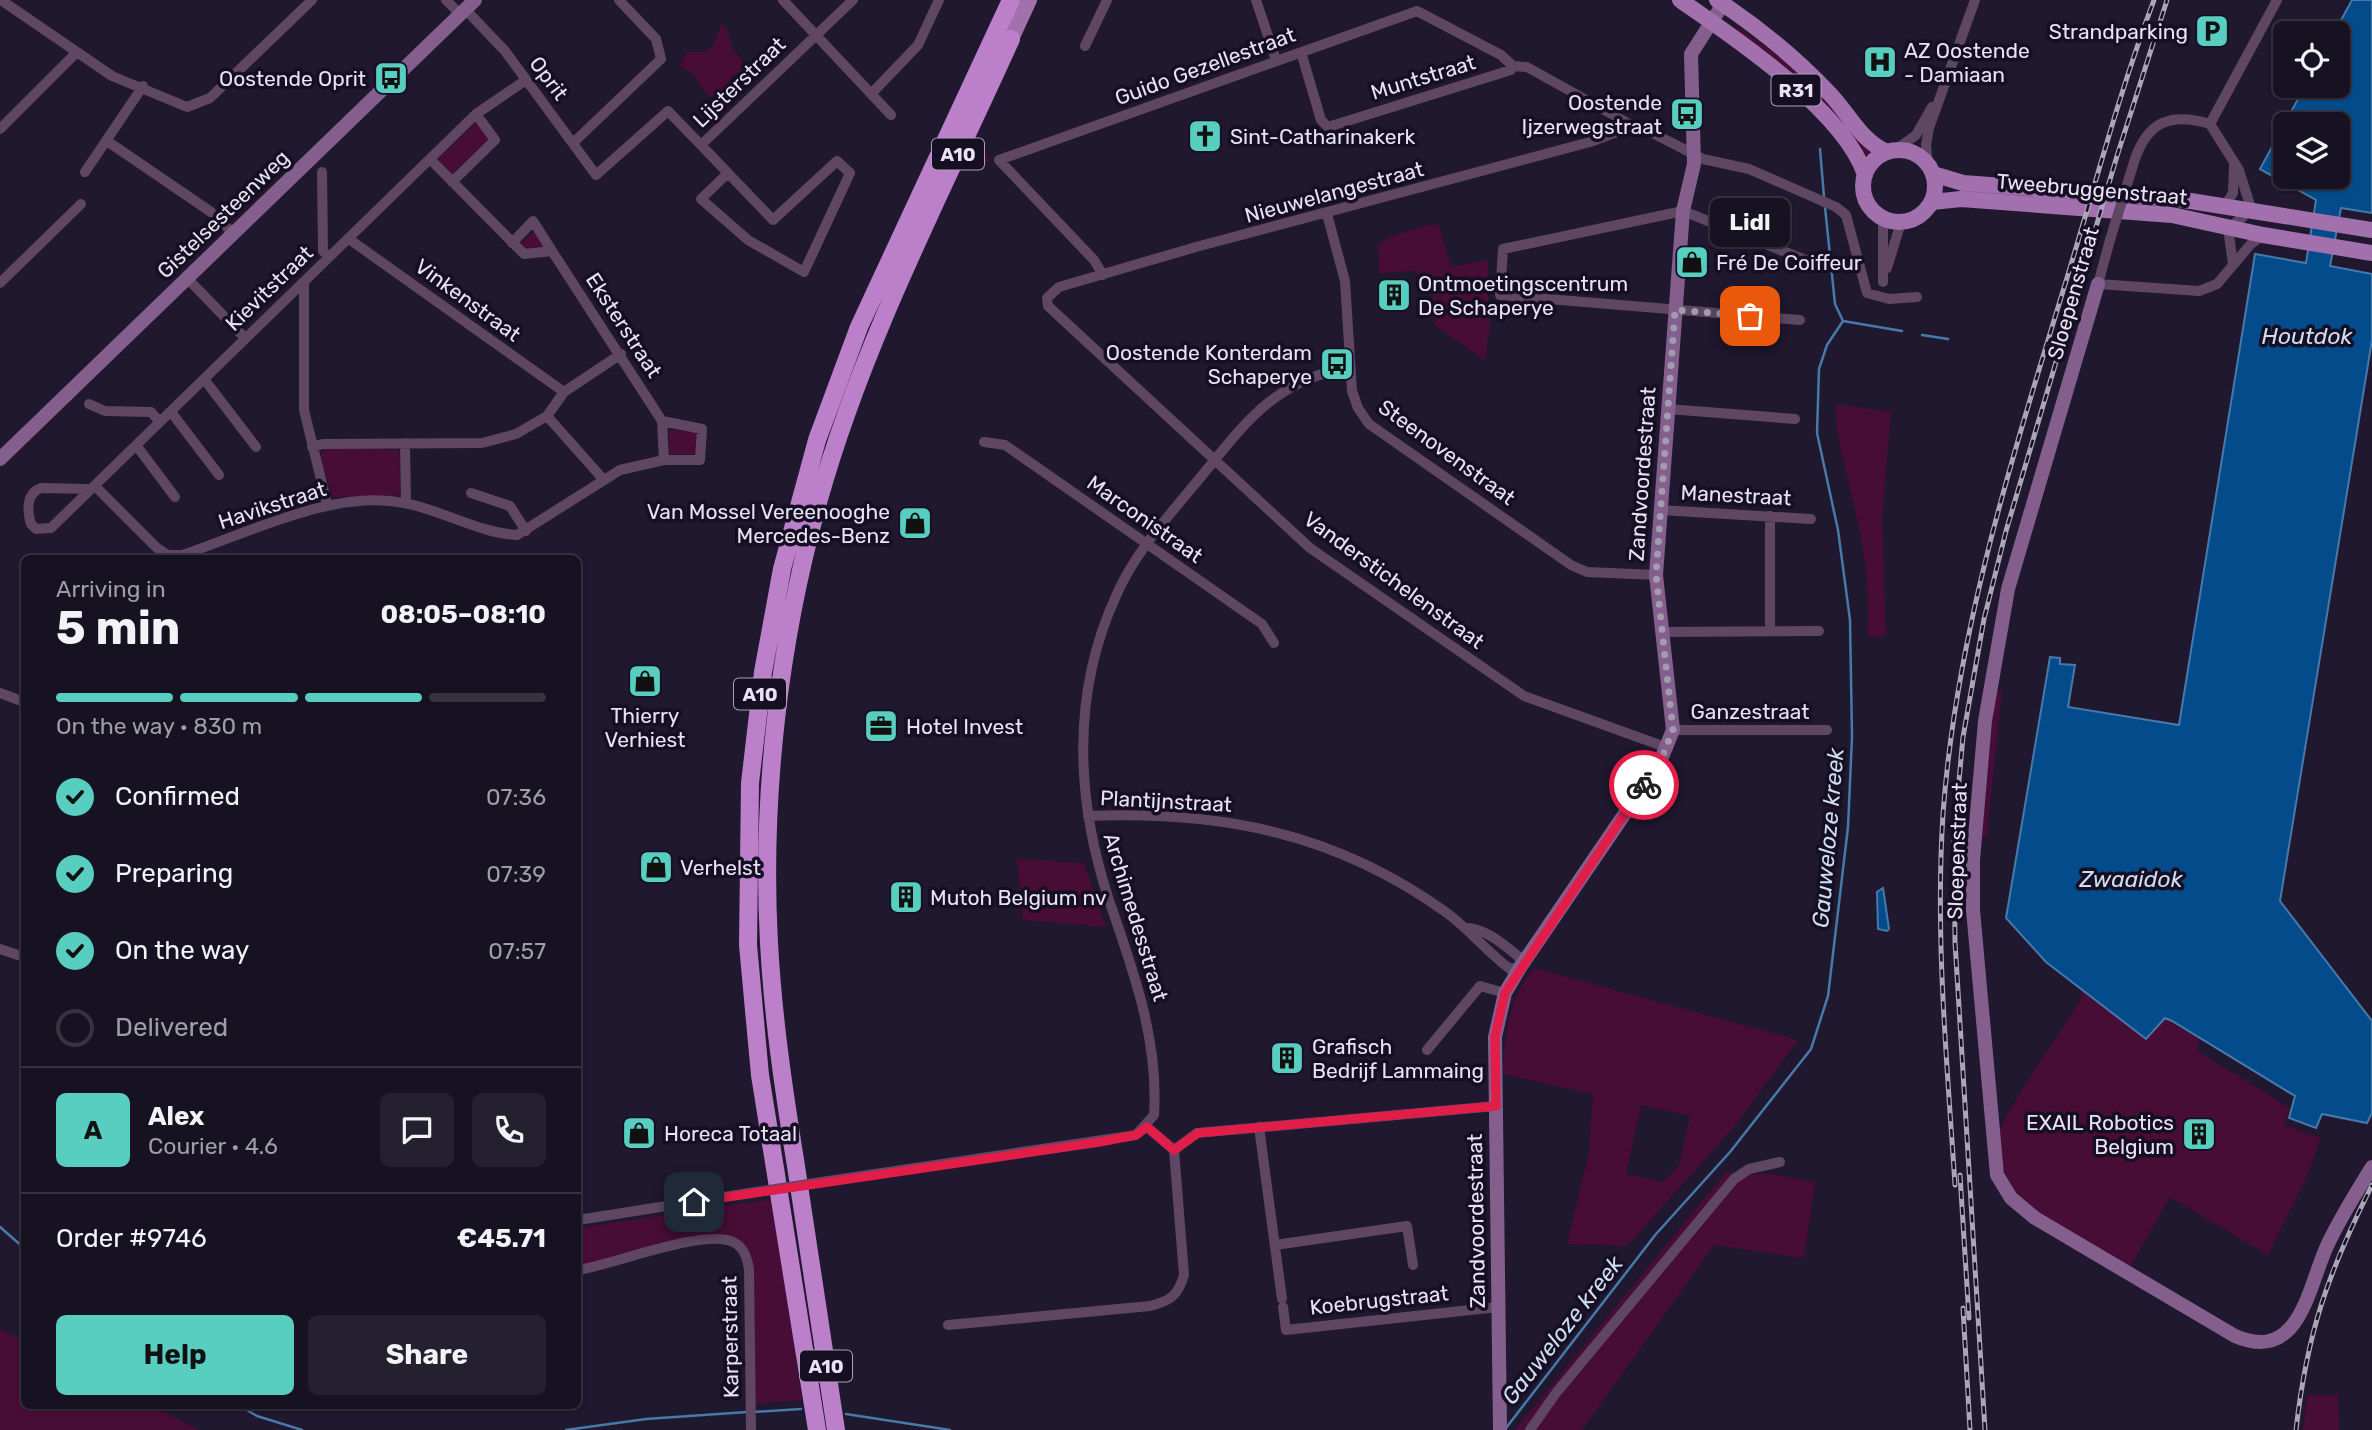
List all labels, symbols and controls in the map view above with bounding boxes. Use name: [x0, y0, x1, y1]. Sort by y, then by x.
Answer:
parking icon: Strandparking: [2193, 12, 2231, 50]
place label: Strandparking: [2049, 19, 2188, 44]
map controls: [2273, 21, 2350, 189]
button: locate: [2273, 21, 2350, 98]
street label: Guido Gezellestraat: [1111, 22, 1299, 110]
street label: Lijsterstraat: [688, 32, 790, 132]
place label: AZ Oostende - Damiaan: [1904, 38, 2030, 87]
hospital icon: AZ Oostende - Damiaan: [1861, 43, 1899, 81]
street label: Muntstraat: [1368, 49, 1478, 105]
street label: Oprit: [525, 51, 573, 105]
bus stop icon: Oostende Oprit: [372, 59, 410, 97]
place label: Oostende Oprit: [219, 66, 366, 91]
road number: R31: [1772, 74, 1820, 106]
place label: Oostende Ijzerwegstraat: [1522, 90, 1662, 139]
bus stop icon: Oostende Ijzerwegstraat: [1668, 95, 1706, 133]
button: layers: [2273, 112, 2350, 189]
church icon: Sint-Catharinakerk: [1186, 117, 1224, 155]
place label: Sint-Catharinakerk: [1230, 124, 1415, 149]
road number: A10: [932, 138, 984, 170]
street label: Gistelsesteenweg: [152, 145, 294, 283]
street label: Nieuwelangestraat: [1242, 156, 1426, 228]
street label: Tweebruggenstraat: [1996, 168, 2188, 210]
callout: Lidl: [1710, 197, 1790, 246]
text: Lidl: [1729, 208, 1771, 236]
street label: Sloepenstraat: [2042, 224, 2104, 362]
street label: Kievitstraat: [220, 240, 318, 336]
shop icon: Fré De Coiffeur: [1673, 243, 1711, 281]
place label: Fré De Coiffeur: [1716, 250, 1862, 275]
street label: Vinkenstraat: [410, 253, 526, 347]
street label: Eksterstraat: [581, 268, 667, 382]
place label: Ontmoetingscentrum De Schaperye: [1418, 271, 1628, 320]
building icon: Ontmoetingscentrum De Schaperye: [1375, 276, 1413, 314]
pin: [1720, 286, 1780, 346]
icon: bag: [1731, 297, 1769, 335]
water label: Houtdok: [2262, 322, 2354, 350]
place label: Oostende Konterdam Schaperye: [1106, 340, 1312, 389]
bus stop icon: Oostende Konterdam Schaperye: [1318, 345, 1356, 383]
street label: Zandvoordestraat: [1623, 386, 1661, 562]
street label: Steenovenstraat: [1374, 394, 1520, 510]
street label: Marconistraat: [1082, 470, 1208, 568]
street label: Havikstraat: [215, 476, 329, 534]
street label: Manestraat: [1680, 480, 1792, 510]
place label: Van Mossel Vereenooghe Mercedes-Benz: [647, 499, 890, 548]
shop icon: Van Mossel Vereenooghe Mercedes-Benz: [896, 504, 934, 542]
street label: Vanderstichelenstraat: [1299, 506, 1489, 654]
text: Arriving in: [56, 575, 166, 603]
text: 08:05–08:10: [380, 599, 546, 630]
text: 5 min: [56, 601, 180, 656]
shop icon: Thierry Verhiest: [626, 662, 664, 700]
road number: A10: [734, 678, 786, 709]
street label: Ganzestraat: [1691, 699, 1809, 724]
place label: Thierry Verhiest: [605, 703, 685, 752]
office icon: Hotel Invest: [862, 707, 900, 745]
text: On the way · 830 m: [56, 712, 262, 740]
place label: Hotel Invest: [906, 714, 1023, 739]
water label: Gauweloze kreek: [1806, 746, 1850, 929]
courier: [1609, 750, 1679, 820]
icon: bike: [1625, 766, 1663, 804]
icon: check: [56, 778, 94, 816]
text: Confirmed: [115, 781, 240, 812]
street label: Sloepenstraat: [1942, 782, 1972, 920]
text: 07:36: [486, 783, 546, 811]
street label: Plantijnstraat: [1099, 785, 1233, 817]
street label: Archimedesstraat: [1099, 830, 1173, 1004]
shop icon: Verhelst: [637, 848, 675, 886]
icon: check: [56, 855, 94, 893]
place label: Verhelst: [680, 855, 761, 880]
text: Preparing: [115, 858, 233, 889]
text: 07:39: [486, 860, 546, 888]
water label: Zwaaidok: [2078, 865, 2184, 893]
building icon: Mutoh Belgium nv: [887, 878, 925, 916]
place label: Mutoh Belgium nv: [930, 885, 1107, 910]
icon: check: [56, 932, 94, 970]
text: On the way: [115, 935, 249, 966]
text: 07:57: [488, 937, 546, 965]
text: Delivered: [115, 1012, 228, 1043]
place label: Grafisch Bedrijf Lammaing: [1312, 1034, 1484, 1083]
building icon: Grafisch Bedrijf Lammaing: [1268, 1039, 1306, 1077]
button: chat: [380, 1093, 454, 1167]
button: phone: [472, 1093, 546, 1167]
text: Alex: [148, 1101, 204, 1132]
place label: EXAIL Robotics Belgium: [2026, 1110, 2174, 1159]
shop icon: Horeca Totaal: [620, 1114, 658, 1152]
text: A: [84, 1115, 102, 1146]
building icon: EXAIL Robotics Belgium: [2180, 1115, 2218, 1153]
place label: Horeca Totaal: [664, 1121, 797, 1146]
text: Courier · 4.6: [148, 1132, 278, 1160]
street label: Zandvoordestraat: [1462, 1133, 1490, 1309]
pin: [664, 1172, 724, 1232]
icon: home: [675, 1183, 713, 1221]
text: Order #9746: [56, 1223, 207, 1254]
text: €45.71: [457, 1223, 546, 1254]
water label: Gauweloze kreek: [1495, 1249, 1629, 1410]
street label: Karperstraat: [716, 1276, 744, 1398]
street label: Koebrugstraat: [1308, 1280, 1450, 1320]
button: Help: [56, 1315, 294, 1395]
button: Share: [308, 1315, 546, 1395]
road number: A10: [800, 1350, 852, 1382]

